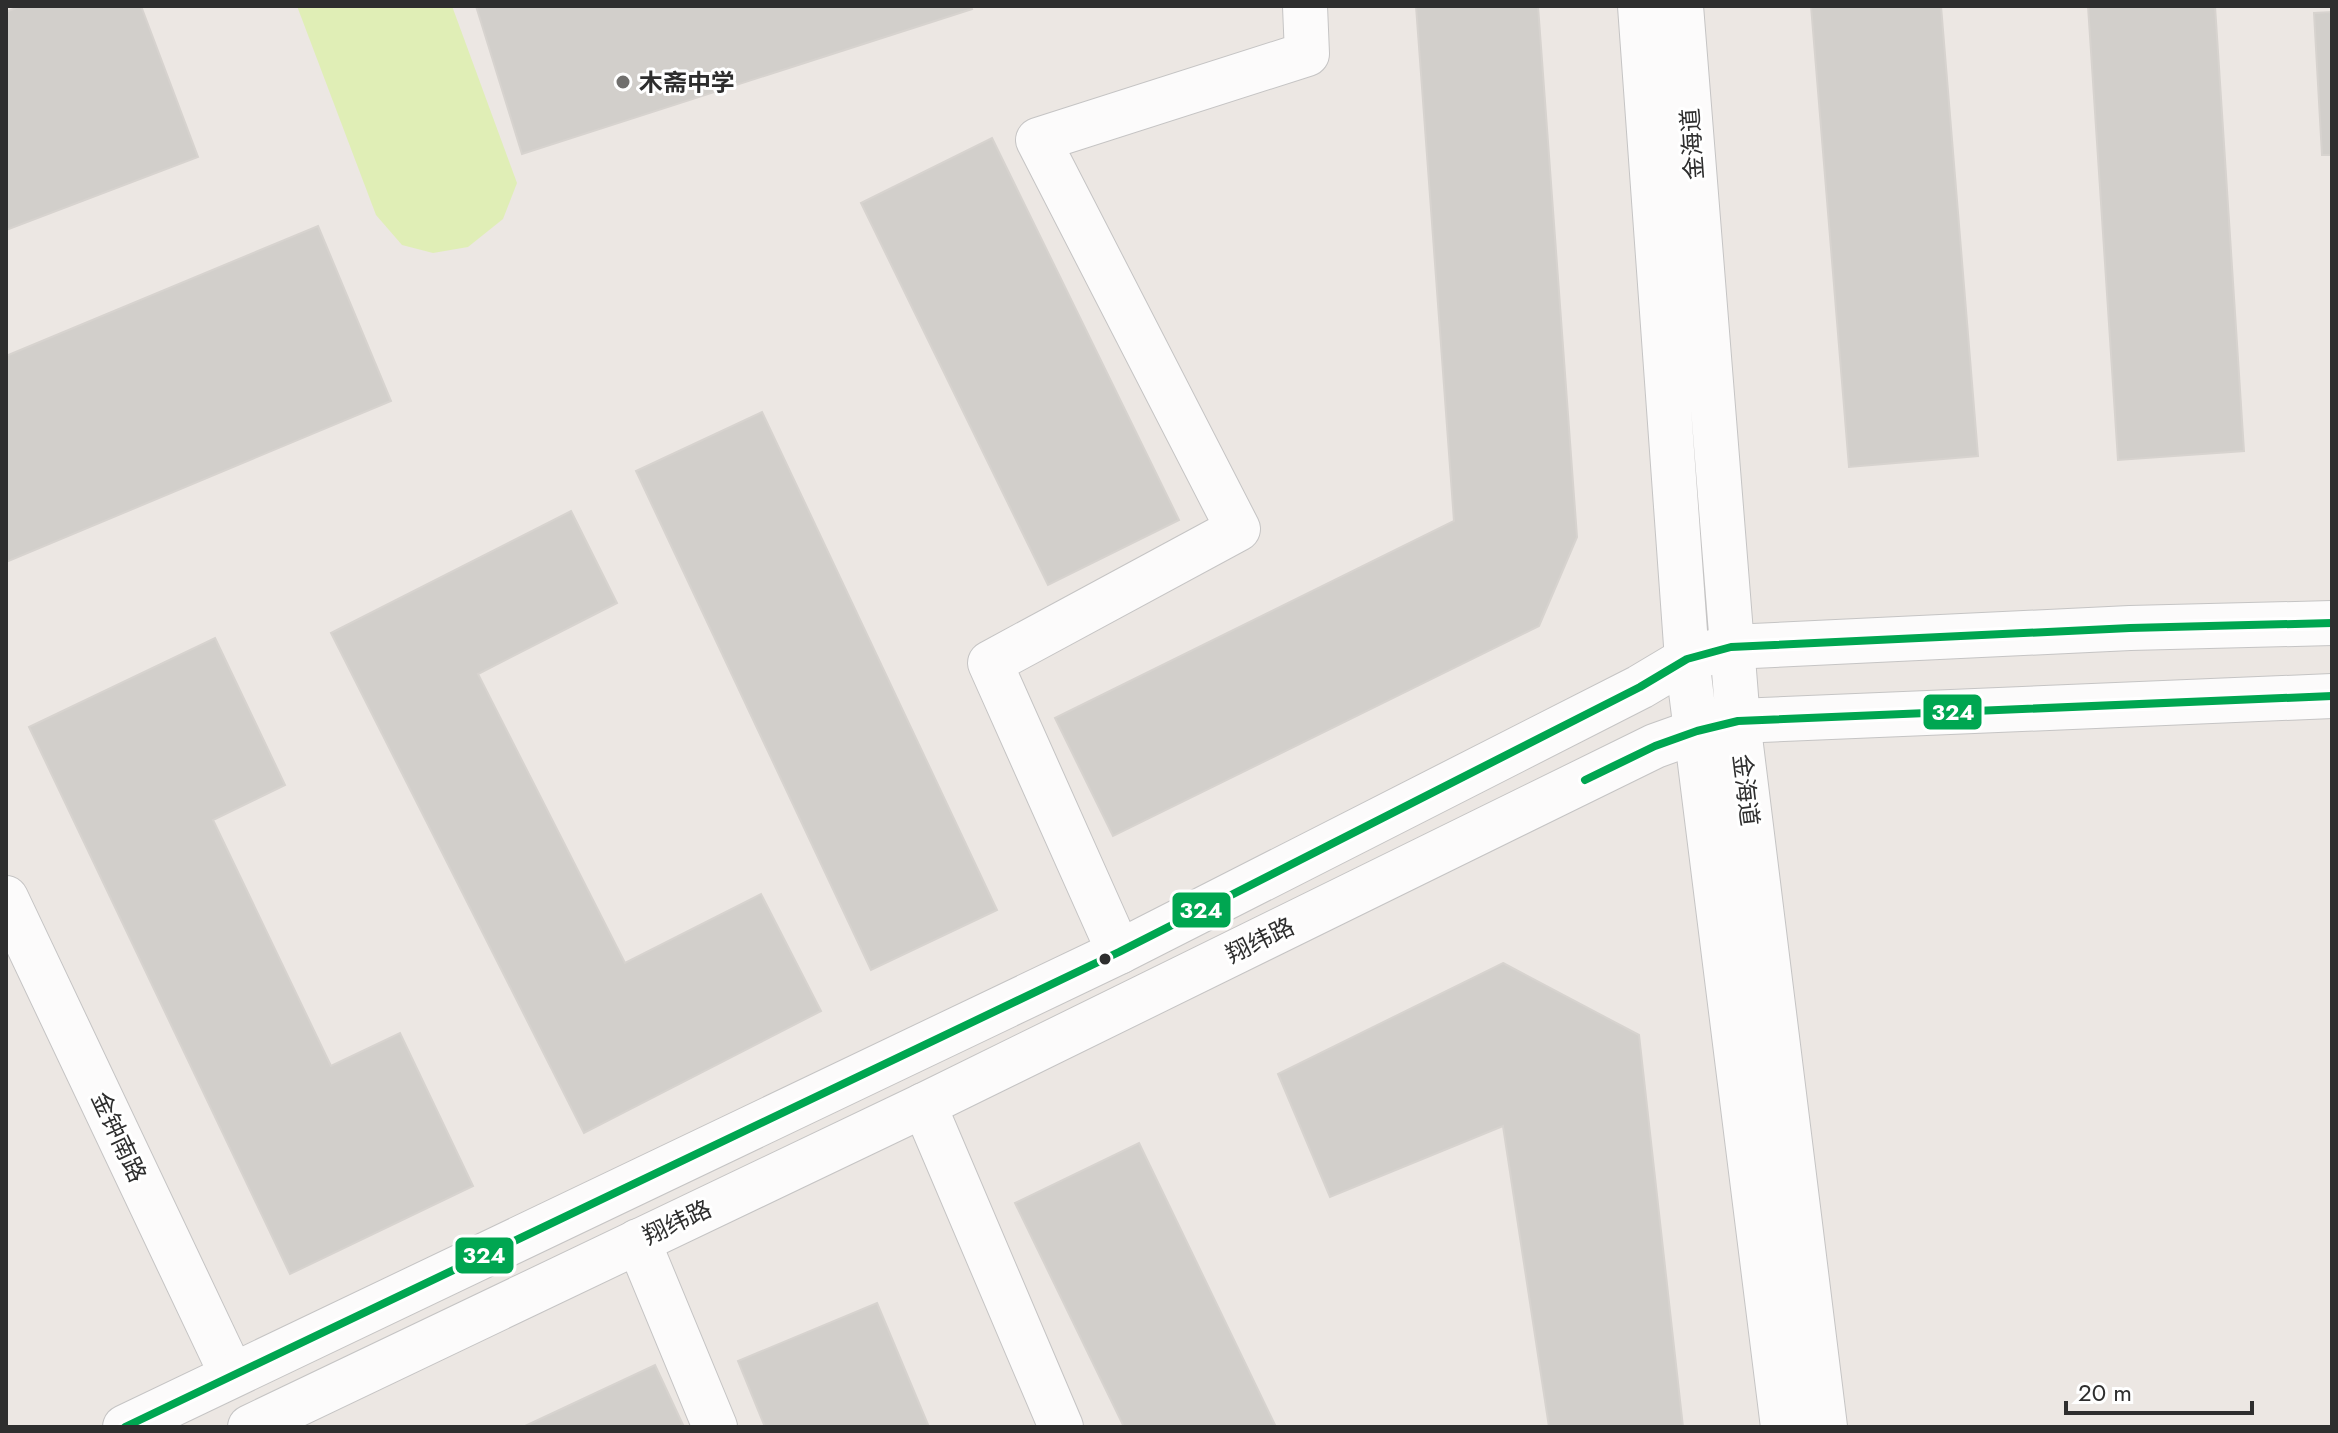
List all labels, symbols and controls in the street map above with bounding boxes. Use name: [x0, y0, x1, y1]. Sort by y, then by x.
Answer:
place label: 木斋中学: [639, 65, 735, 100]
marker: 木斋中学: [614, 73, 632, 91]
street label: 金海道: [1672, 107, 1712, 181]
line badge: 324: [1922, 693, 1983, 731]
text: 324: [1931, 696, 1975, 728]
street label: 金海道: [1724, 752, 1768, 828]
line badge: 324: [1171, 891, 1232, 929]
text: 324: [1179, 894, 1223, 926]
street label: 翔纬路: [1220, 908, 1300, 972]
unlabelled marker: [1097, 951, 1113, 967]
street label: 金钟南路: [83, 1086, 155, 1188]
street label: 翔纬路: [637, 1191, 717, 1253]
line badge: 324: [454, 1236, 515, 1275]
text: 324: [462, 1239, 506, 1271]
scale bar: [2066, 1365, 2252, 1415]
text: 20 m: [2078, 1375, 2132, 1410]

